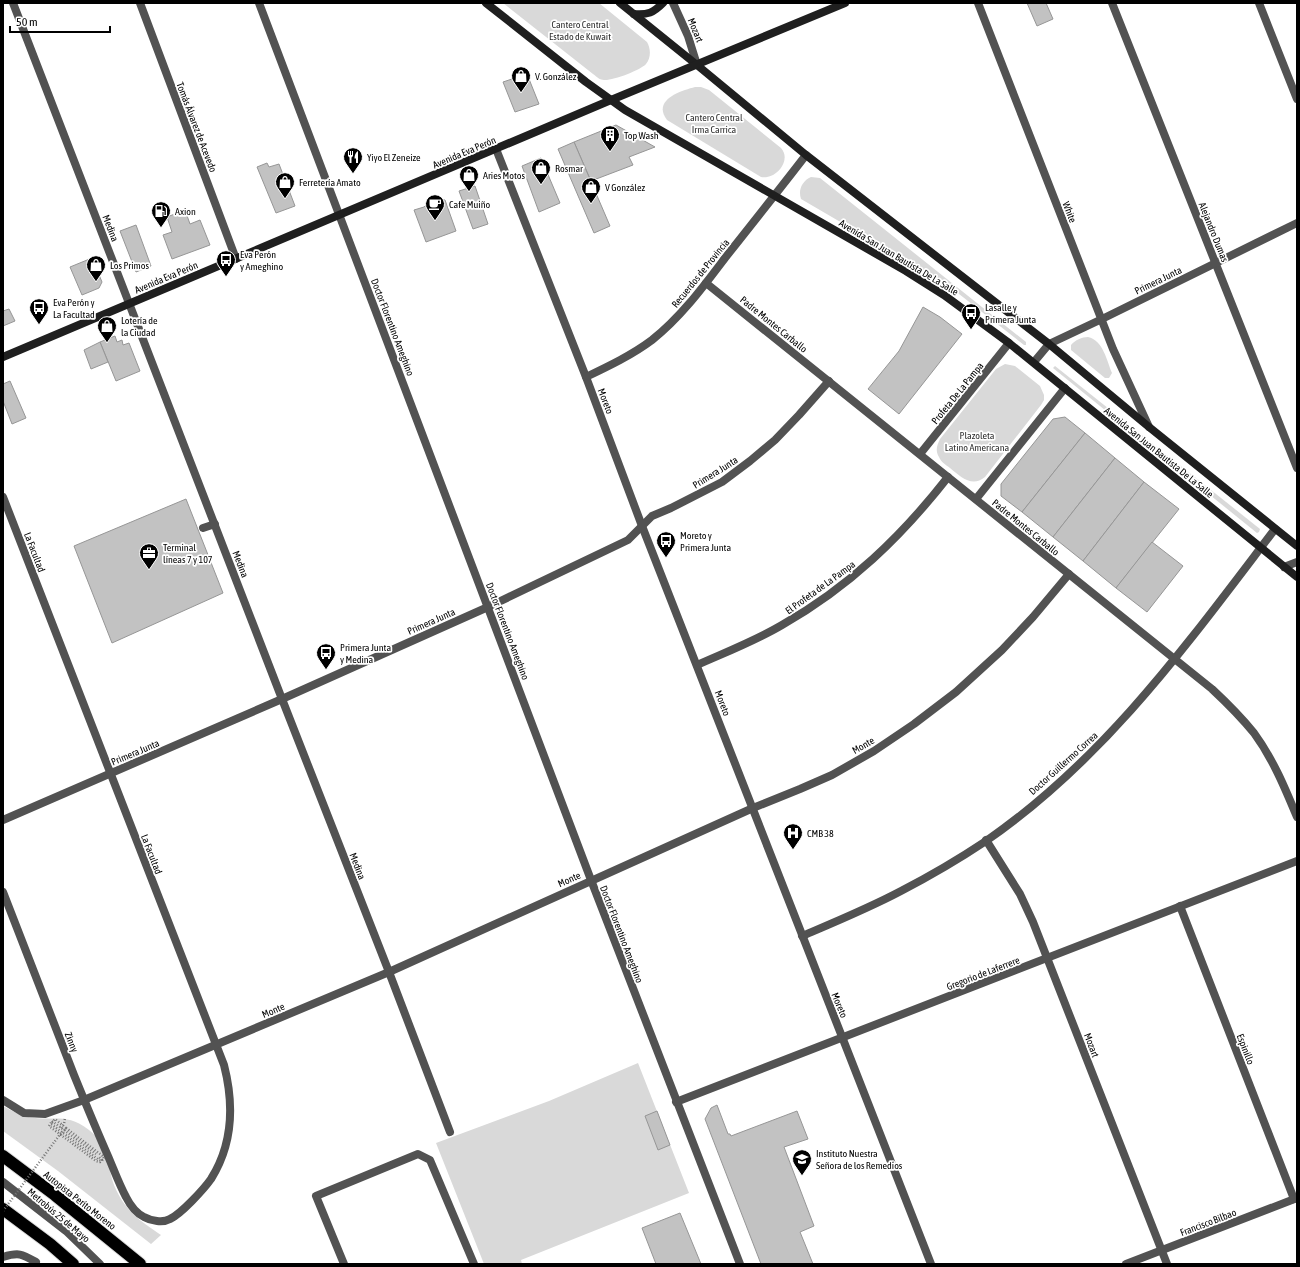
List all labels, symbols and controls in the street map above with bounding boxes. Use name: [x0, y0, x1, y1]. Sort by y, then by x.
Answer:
scale bar: [10, 8, 110, 34]
text: 50 m: [16, 15, 38, 29]
street label: Mozart: [686, 16, 705, 44]
park label: Cantero Central Estado de Kuwait: [549, 19, 611, 42]
shop icon: V. González: [510, 65, 532, 93]
place label: V. González: [535, 71, 577, 82]
street label: Tomás Álvarez de Acevedo: [174, 81, 219, 174]
park label: Cantero Central Irma Carrica: [685, 112, 743, 135]
building icon: Top Wash: [599, 124, 621, 152]
place label: Top Wash: [624, 130, 659, 141]
street label: Avenida Eva Perón: [431, 134, 498, 171]
restaurant icon: Yiyo El Zeneize: [342, 146, 364, 174]
place label: Yiyo El Zeneize: [367, 152, 421, 163]
shop icon: Rosmar: [530, 157, 552, 185]
place label: Rosmar: [555, 163, 584, 174]
shop icon: Aries Motos: [458, 164, 480, 192]
place label: Aries Motos: [483, 170, 525, 181]
shop icon: Ferretería Amato: [274, 171, 296, 199]
shop icon: V González: [580, 176, 602, 204]
place label: Ferretería Amato: [299, 177, 361, 188]
place label: V González: [605, 182, 645, 193]
cafe icon: Cafe Muiño: [424, 193, 446, 221]
place label: Cafe Muiño: [449, 199, 490, 210]
fuel station icon: Axion: [150, 200, 172, 228]
street label: White: [1061, 200, 1079, 225]
street label: Alejandro Dumas: [1197, 201, 1231, 264]
place label: Axion: [175, 206, 196, 217]
street label: Medina: [100, 213, 121, 243]
street label: Avenida San Juan Bautista De La Salle: [837, 217, 961, 298]
street label: Recuerdos de Provincia: [669, 237, 732, 310]
bus stop icon: Eva Perón y Ameghino: [215, 249, 237, 277]
place label: Eva Perón y Ameghino: [240, 249, 283, 272]
shop icon: Los Primos: [85, 254, 107, 282]
street label: Avenida Eva Perón: [133, 259, 200, 296]
place label: Los Primos: [110, 260, 150, 271]
street label: Primera Junta: [1133, 264, 1184, 297]
street label: Doctor Florentino Ameghino: [369, 277, 416, 378]
street label: Padre Montes Carballo: [738, 294, 810, 355]
bus stop icon: Eva Perón y La Facultad: [28, 297, 50, 325]
place label: Eva Perón y La Facultad: [53, 297, 95, 320]
bus stop icon: Lasalle y Primera Junta: [960, 302, 982, 330]
place label: Lasalle y Primera Junta: [985, 302, 1036, 325]
shop icon: Lotería de la Ciudad: [96, 315, 118, 343]
place label: Lotería de la Ciudad: [121, 315, 158, 338]
street label: Profeta De La Pampa: [929, 360, 986, 426]
street label: Moreto: [596, 387, 615, 416]
street label: Avenida San Juan Bautista De La Salle: [1102, 405, 1216, 500]
park label: Plazoleta Latino Americana: [945, 430, 1010, 453]
street label: Primera Junta: [691, 454, 740, 491]
street label: Padre Montes Carballo: [990, 497, 1062, 558]
bus stop icon: Moreto y Primera Junta: [655, 530, 677, 558]
place label: Moreto y Primera Junta: [680, 530, 731, 553]
street label: La Facultad: [22, 531, 47, 574]
office icon: Terminal líneas 7 y 107: [138, 542, 160, 570]
place label: Terminal líneas 7 y 107: [163, 542, 213, 565]
street label: Medina: [230, 549, 251, 579]
street label: El Profeta de La Pampa: [783, 558, 858, 616]
street label: Doctor Florentino Ameghino: [484, 581, 531, 682]
street label: Primera Junta: [406, 606, 457, 637]
bus stop icon: Primera Junta y Medina: [315, 642, 337, 670]
place label: Primera Junta y Medina: [340, 642, 391, 665]
street label: Moreto: [713, 689, 732, 718]
street label: Doctor Guillermo Correa: [1027, 729, 1100, 797]
street label: Monte: [850, 735, 877, 756]
street label: Primera Junta: [110, 737, 161, 768]
hospital icon: CMB 38: [782, 822, 804, 850]
place label: CMB 38: [807, 828, 834, 839]
street label: La Facultad: [139, 833, 164, 876]
street label: Medina: [347, 851, 368, 881]
street label: Monte: [556, 869, 583, 889]
street label: Doctor Florentino Ameghino: [598, 884, 645, 985]
street label: Gregorio de Laferrere: [945, 954, 1022, 992]
street label: Moreto: [829, 991, 850, 1020]
street label: Monte: [260, 1001, 287, 1020]
street label: Zinny: [63, 1031, 80, 1054]
street label: Mozart: [1082, 1031, 1101, 1059]
street label: Espinillo: [1235, 1032, 1256, 1066]
school or university icon: Instituto Nuestra Señora de los Remedios: [791, 1148, 813, 1176]
place label: Instituto Nuestra Señora de los Remedios: [816, 1148, 903, 1171]
street label: Autopista Perito Moreno: [41, 1169, 118, 1232]
street label: Metrobús 25 de Mayo: [25, 1186, 92, 1245]
street label: Francisco Bilbao: [1179, 1207, 1238, 1238]

